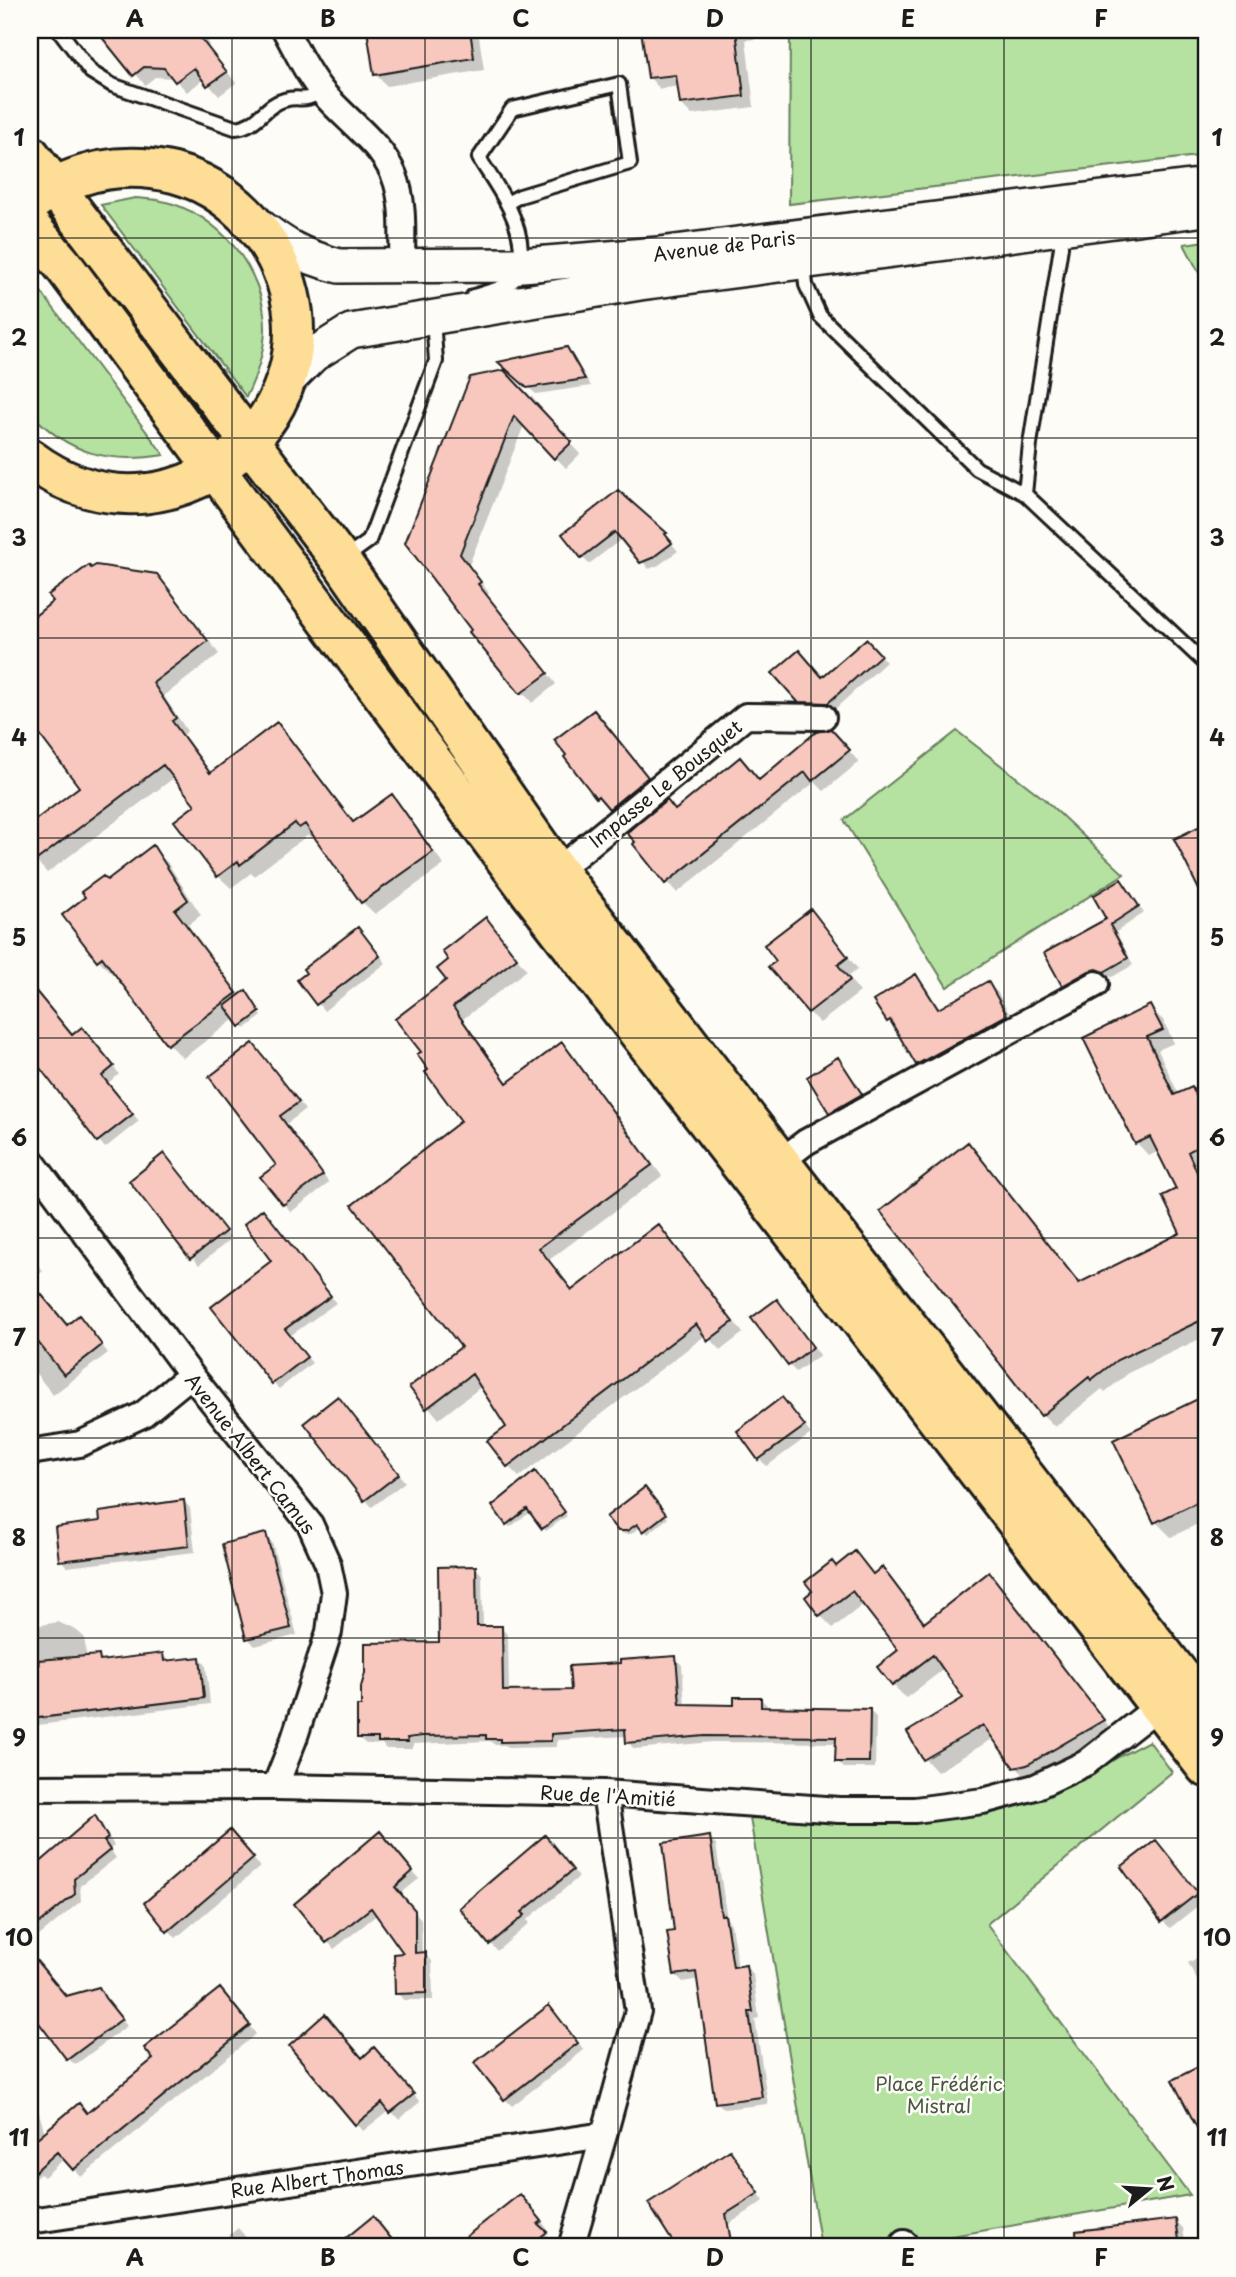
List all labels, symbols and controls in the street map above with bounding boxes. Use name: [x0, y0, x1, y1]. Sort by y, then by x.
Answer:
text: A: [126, 0, 144, 35]
text: B: [320, 0, 336, 35]
text: C: [512, 0, 530, 35]
text: D: [706, 0, 724, 35]
text: E: [901, 0, 915, 35]
text: F: [1094, 0, 1108, 35]
text: 1: [14, 119, 25, 154]
text: 1: [1212, 119, 1223, 154]
street label: Avenue de Paris: [651, 222, 797, 268]
text: 2: [11, 319, 27, 354]
text: 2: [1209, 319, 1225, 354]
text: 3: [11, 519, 27, 554]
text: 3: [1209, 519, 1225, 554]
street label: Impasse Le Bousquet: [582, 712, 748, 854]
text: 4: [11, 719, 27, 754]
text: 4: [1209, 719, 1225, 754]
text: 5: [12, 919, 26, 954]
text: 5: [1210, 919, 1224, 954]
text: 6: [11, 1119, 27, 1154]
text: 6: [1209, 1119, 1225, 1154]
text: 7: [12, 1319, 26, 1354]
text: 7: [1210, 1319, 1224, 1354]
street label: Avenue Albert Camus: [179, 1367, 323, 1539]
text: 8: [12, 1519, 26, 1554]
text: 8: [1210, 1519, 1224, 1554]
text: 9: [12, 1719, 26, 1754]
text: 9: [1210, 1719, 1224, 1754]
street label: Rue de l'Amitié: [540, 1777, 676, 1813]
text: 10: [5, 1919, 33, 1954]
text: 10: [1203, 1919, 1231, 1954]
park label: Place Frédéric Mistral: [875, 2069, 1003, 2119]
text: 11: [9, 2119, 30, 2154]
text: 11: [1207, 2119, 1228, 2154]
street label: Rue Albert Thomas: [229, 2152, 405, 2204]
north arrow: [1114, 2154, 1184, 2224]
text: N: [1150, 2172, 1182, 2195]
text: A: [126, 2239, 144, 2274]
text: B: [320, 2239, 336, 2274]
text: C: [512, 2239, 530, 2274]
text: D: [706, 2239, 724, 2274]
text: E: [901, 2239, 915, 2274]
text: F: [1094, 2239, 1108, 2274]

